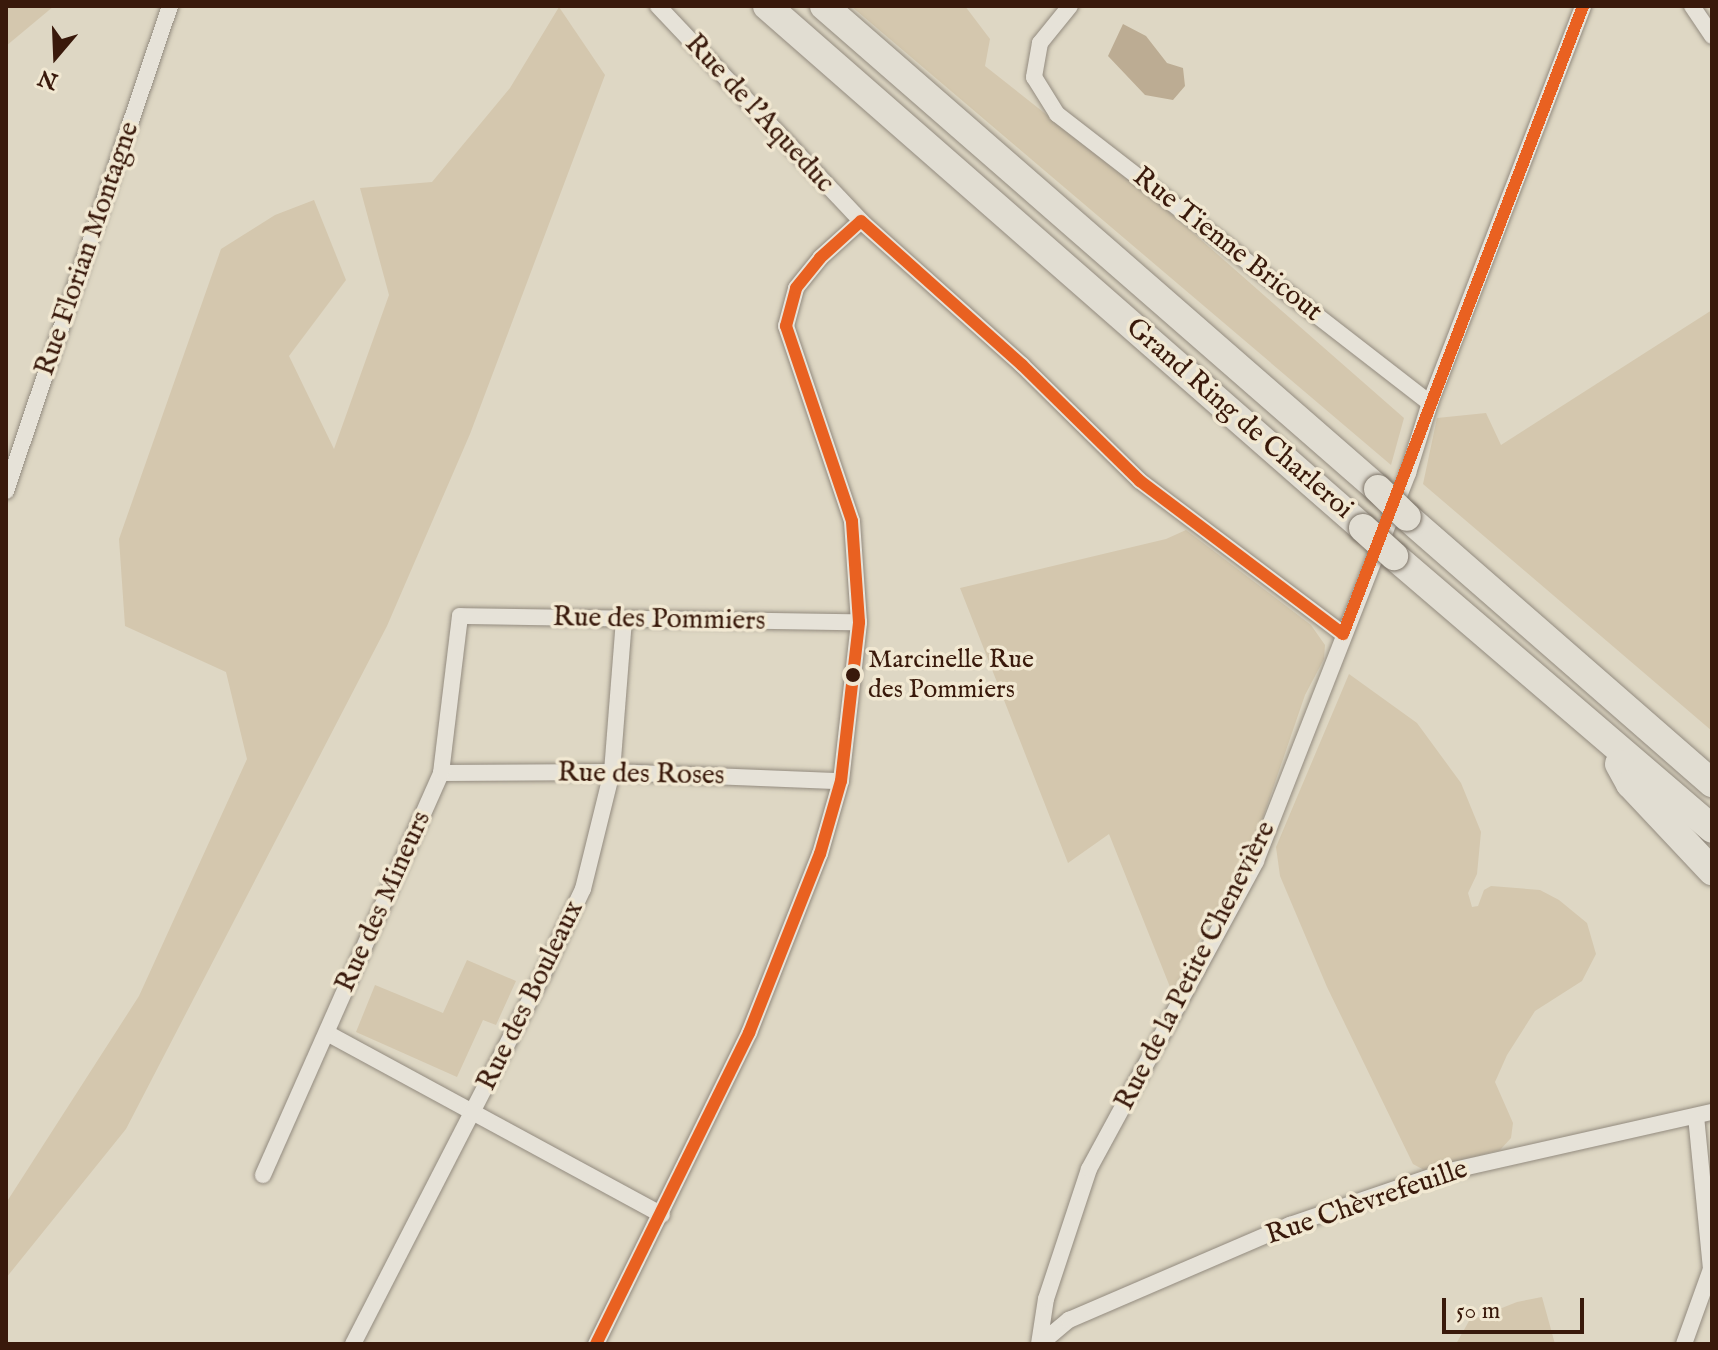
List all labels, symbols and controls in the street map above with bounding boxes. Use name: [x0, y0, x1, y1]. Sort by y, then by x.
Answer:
north arrow: [16, 16, 96, 96]
street label: Rue de l'Aqueduc: [677, 28, 841, 200]
text: N: [35, 62, 62, 95]
street label: Rue Florian Montagne: [29, 118, 147, 380]
street label: Rue Tienne Bricout: [1125, 161, 1329, 329]
street label: Grand Ring de Charleroi: [1119, 311, 1359, 527]
street label: Rue des Pommiers: [552, 601, 766, 639]
place label: Marcinelle Rue des Pommiers: [868, 644, 1034, 706]
marker: Marcinelle Rue des Pommiers: [845, 667, 861, 683]
street label: Rue des Roses: [557, 757, 725, 793]
street label: Rue des Mineurs: [329, 806, 439, 998]
street label: Rue de la Petite Chenevière: [1108, 816, 1284, 1116]
street label: Rue des Bouleaux: [471, 896, 591, 1096]
street label: Rue Chèvrefeuille: [1262, 1153, 1472, 1253]
scale bar: [1446, 1282, 1588, 1332]
text: 50 m: [1456, 1296, 1500, 1327]

